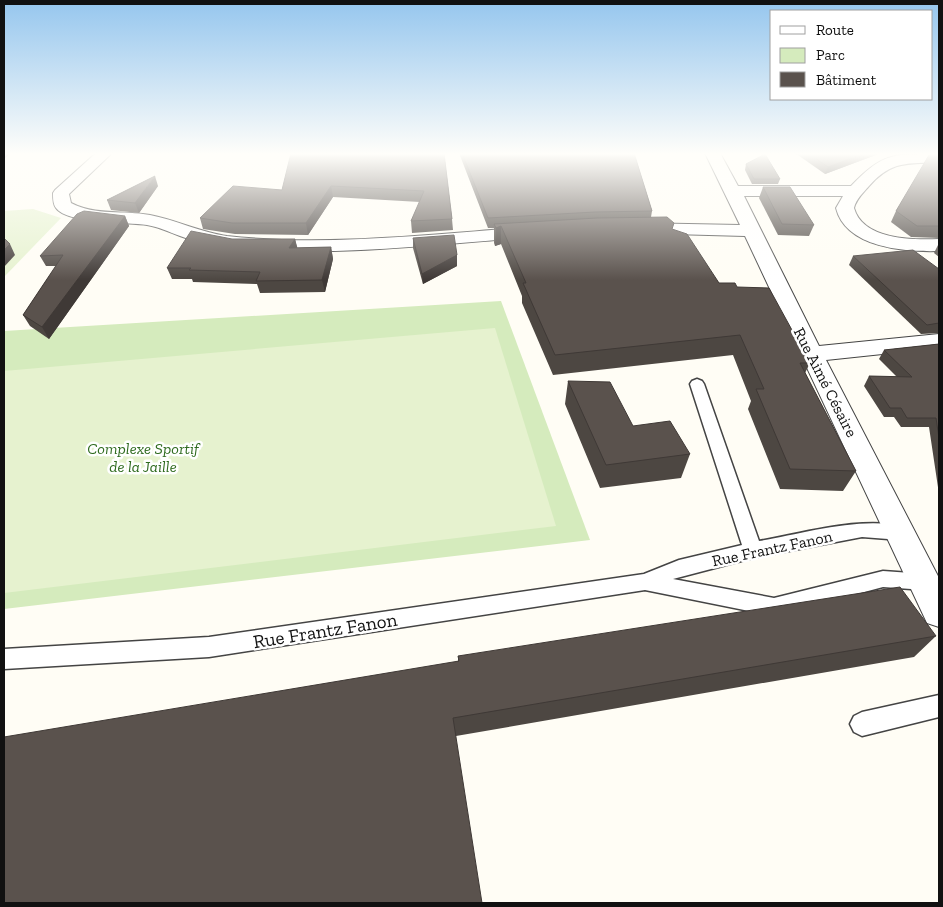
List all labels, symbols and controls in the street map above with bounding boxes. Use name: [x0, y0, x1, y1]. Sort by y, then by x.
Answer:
legend: [770, 10, 933, 100]
text: Route: [816, 21, 854, 39]
text: Parc: [816, 46, 845, 64]
text: Bâtiment: [816, 71, 877, 89]
street label: Rue Aimé Césaire: [790, 324, 861, 440]
park label: Complexe Sportif de la Jaille: [87, 439, 201, 476]
street label: Rue Frantz Fanon: [710, 526, 835, 571]
street label: Rue Frantz Fanon: [251, 608, 399, 653]

